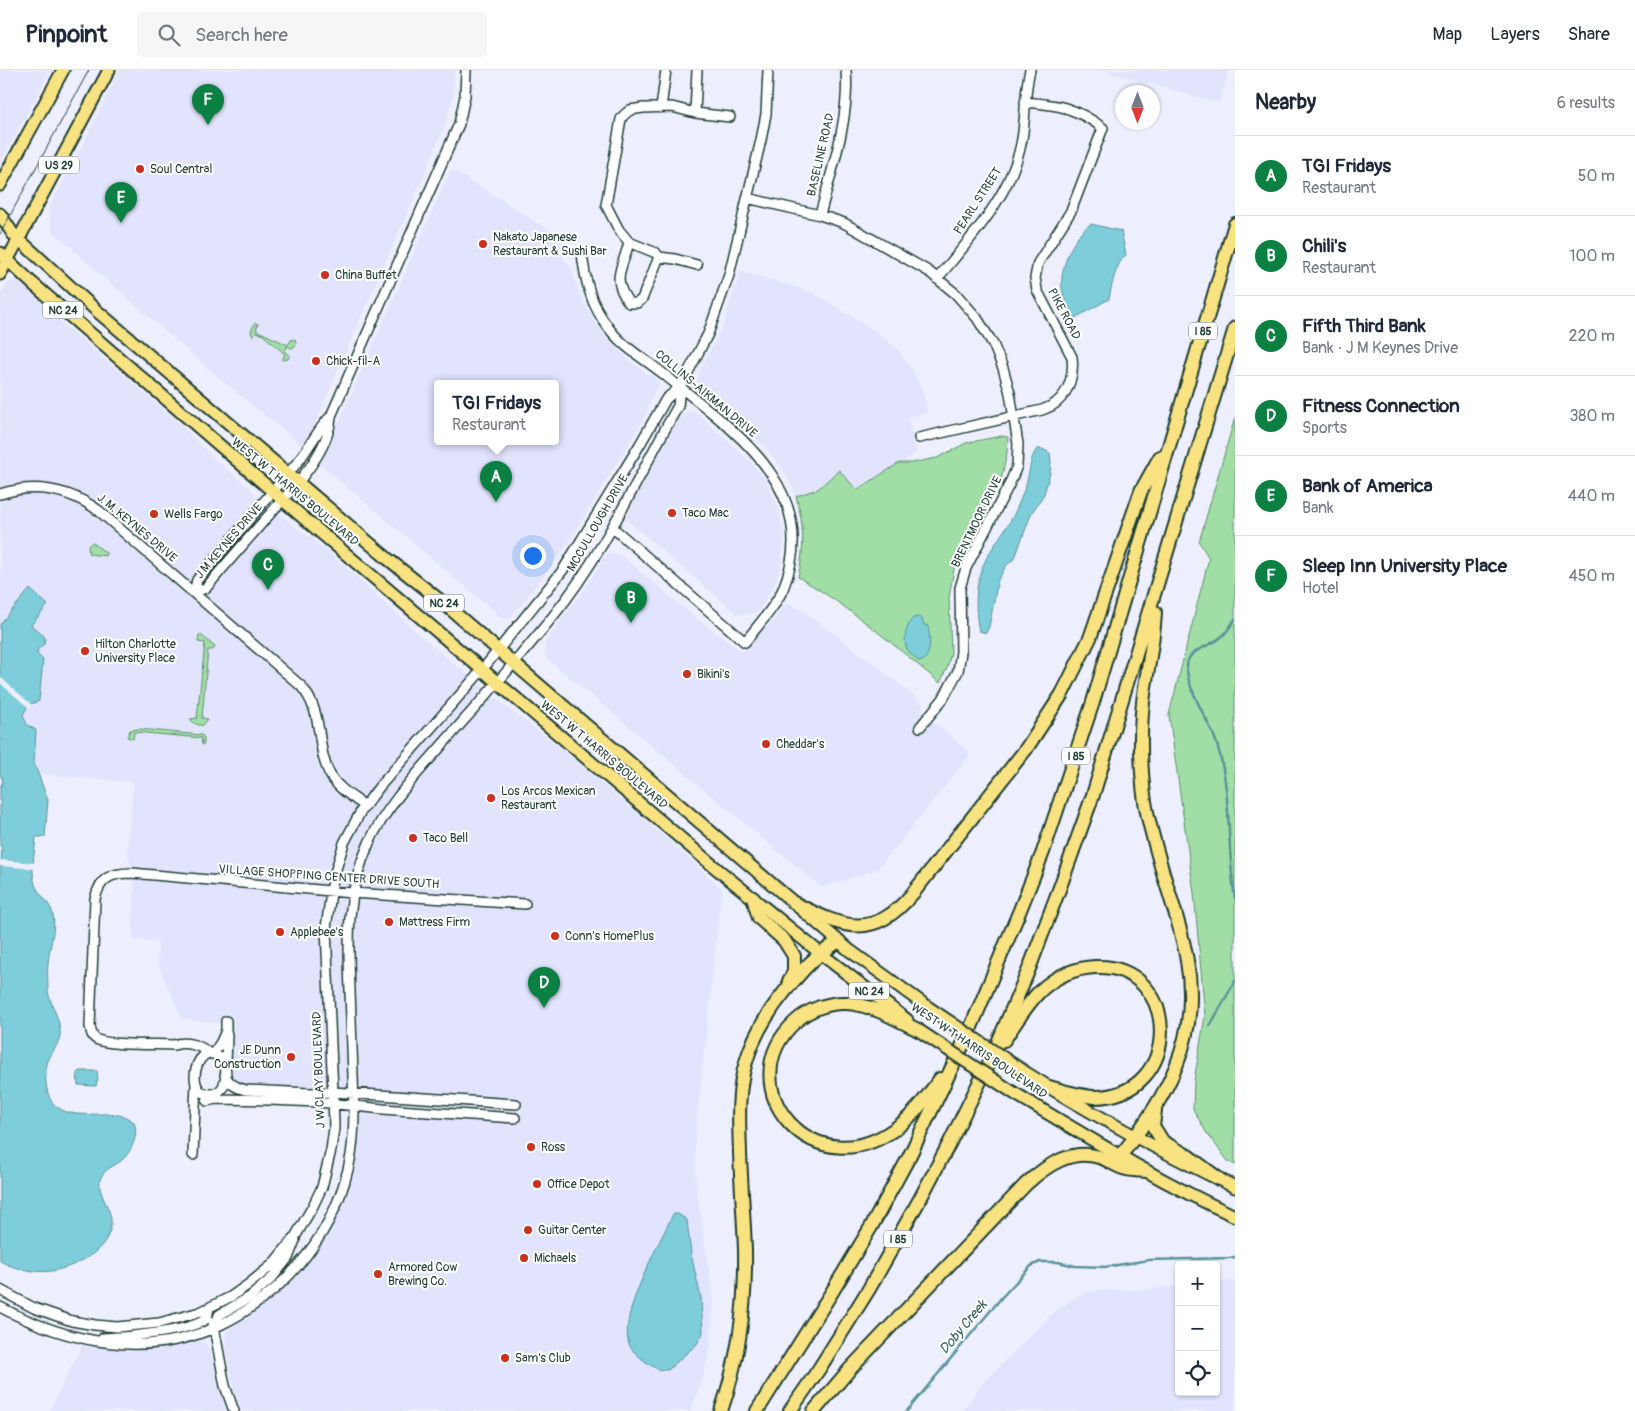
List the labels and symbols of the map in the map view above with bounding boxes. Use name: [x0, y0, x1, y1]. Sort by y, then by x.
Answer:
pin: F: [192, 84, 224, 125]
north arrow: [1115, 85, 1160, 130]
street label: BASELINE ROAD: [804, 112, 838, 198]
road number: US 29: [39, 156, 79, 174]
place label: Soul Central: [150, 162, 212, 177]
marker: Soul Central: [134, 163, 146, 175]
street label: PEARL STREET: [951, 164, 1005, 237]
pin: E: [105, 182, 137, 223]
place label: Nakato Japanese Restaurant & Sushi Bar: [493, 230, 607, 259]
marker: Nakato Japanese Restaurant & Sushi Bar: [477, 238, 489, 250]
place label: China Buffet: [335, 268, 397, 283]
marker: China Buffet: [319, 269, 331, 281]
street label: PIKE ROAD: [1044, 286, 1084, 343]
road number: NC 24: [43, 302, 83, 318]
road number: I 85: [1189, 322, 1217, 340]
street label: COLLINS-AIKMAN DRIVE: [652, 347, 760, 441]
place label: Chick-fil-A: [326, 354, 380, 369]
marker: Chick-fil-A: [310, 355, 322, 367]
street label: WEST W T HARRIS BOULEVARD: [229, 435, 362, 550]
pin: A: [480, 461, 512, 502]
street label: MCCULLOUGH DRIVE: [564, 472, 632, 574]
street label: BRENTMOOR DRIVE: [948, 474, 1006, 570]
street label: J. M. KEYNES DRIVE: [94, 490, 180, 566]
street label: J M KEYNES DRIVE: [192, 500, 266, 582]
place label: Taco Mac: [682, 506, 729, 521]
place label: Wells Fargo: [164, 507, 223, 522]
marker: Taco Mac: [666, 507, 678, 519]
marker: Wells Fargo: [148, 508, 160, 520]
your location: [520, 543, 546, 569]
pin: C: [252, 549, 284, 590]
pin: B: [615, 582, 647, 623]
road number: NC 24: [424, 594, 464, 612]
place label: Hilton Charlotte University Place: [95, 637, 176, 666]
marker: Hilton Charlotte University Place: [79, 645, 91, 657]
place label: Bikini's: [697, 667, 730, 682]
marker: Bikini's: [681, 668, 693, 680]
street label: WEST W T HARRIS BOULEVARD: [538, 698, 671, 813]
place label: Cheddar's: [776, 737, 825, 752]
marker: Cheddar's: [760, 738, 772, 750]
road number: I 85: [1062, 748, 1090, 764]
place label: Los Arcos Mexican Restaurant: [501, 784, 596, 813]
marker: Los Arcos Mexican Restaurant: [485, 792, 497, 804]
place label: Taco Bell: [423, 831, 468, 846]
marker: Taco Bell: [407, 832, 419, 844]
street label: VILLAGE SHOPPING CENTER DRIVE SOUTH: [218, 862, 440, 892]
place label: Mattress Firm: [399, 915, 470, 930]
marker: Mattress Firm: [383, 916, 395, 928]
place label: Applebee's: [290, 925, 344, 940]
marker: Applebee's: [274, 926, 286, 938]
place label: Conn's HomePlus: [565, 929, 654, 944]
marker: Conn's HomePlus: [549, 930, 561, 942]
pin: D: [528, 967, 560, 1008]
road number: NC 24: [849, 982, 889, 999]
street label: WEST W T HARRIS BOULEVARD: [908, 1000, 1050, 1102]
street label: J W CLAY BOULEVARD: [309, 1011, 329, 1129]
place label: JE Dunn Construction: [214, 1043, 281, 1072]
marker: JE Dunn Construction: [285, 1051, 297, 1063]
place label: Ross: [541, 1140, 566, 1155]
marker: Ross: [525, 1141, 537, 1153]
place label: Office Depot: [547, 1177, 610, 1192]
marker: Office Depot: [531, 1178, 543, 1190]
place label: Guitar Center: [538, 1223, 607, 1238]
marker: Guitar Center: [522, 1224, 534, 1236]
road number: I 85: [884, 1230, 912, 1248]
place label: Michaels: [534, 1251, 577, 1266]
marker: Michaels: [518, 1252, 530, 1264]
place label: Armored Cow Brewing Co.: [388, 1260, 457, 1289]
marker: Armored Cow Brewing Co.: [372, 1268, 384, 1280]
water label: Doby Creek: [936, 1296, 991, 1357]
place label: Sam's Club: [515, 1351, 571, 1366]
marker: Sam's Club: [499, 1352, 511, 1364]

